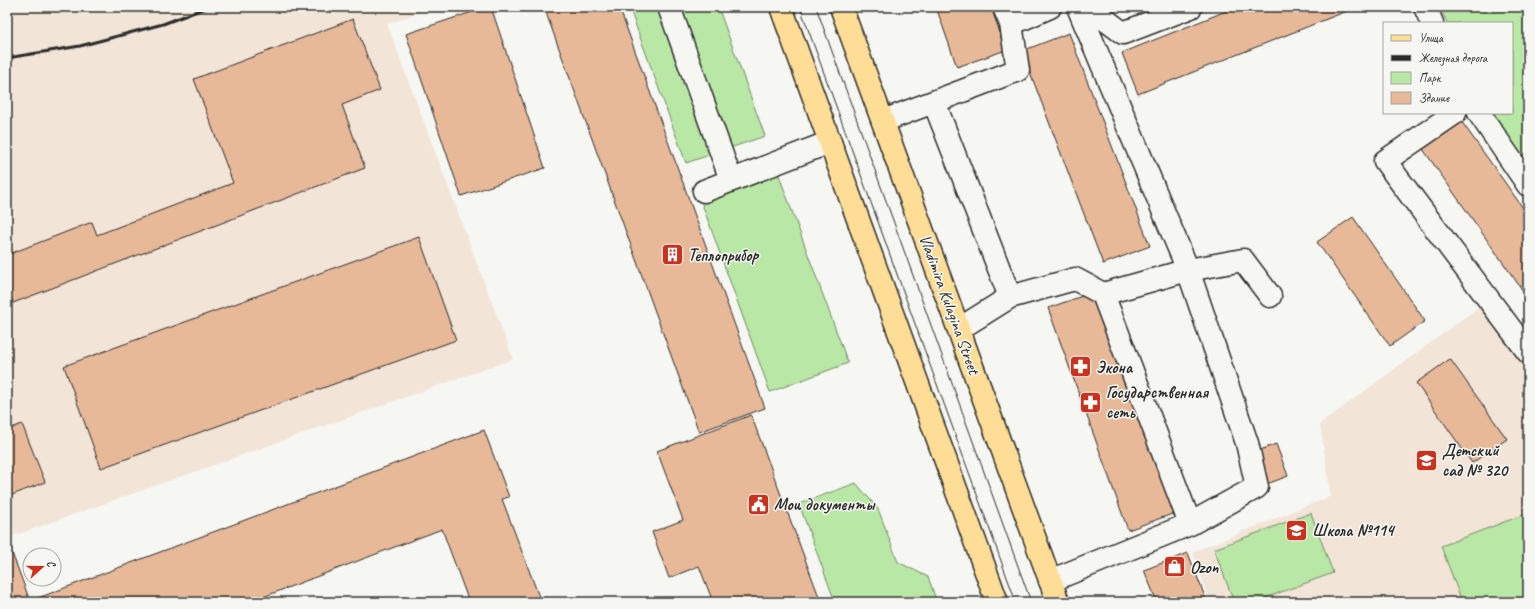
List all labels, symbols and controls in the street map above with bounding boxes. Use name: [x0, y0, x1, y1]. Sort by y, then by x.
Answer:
legend: [1383, 22, 1513, 114]
text: Улица: [1419, 30, 1444, 46]
text: Железная дорога: [1419, 50, 1488, 66]
text: Парк: [1419, 70, 1442, 86]
text: Здание: [1419, 90, 1450, 106]
street label: Vladimira Kulagina Street: [914, 231, 985, 379]
building icon: Теплоприбор: [659, 242, 685, 268]
place label: Теплоприбор: [688, 245, 760, 266]
pharmacy icon: Экона: [1068, 354, 1094, 380]
place label: Экона: [1096, 357, 1134, 378]
place label: Государственная сеть: [1106, 382, 1209, 423]
pharmacy icon: Государственная сеть: [1077, 389, 1103, 415]
place label: Детский сад № 320: [1442, 440, 1509, 481]
school or university icon: Детский сад № 320: [1414, 447, 1440, 473]
public building icon: Мои документы: [746, 491, 772, 517]
place label: Мои документы: [774, 494, 876, 515]
school or university icon: Школа №114: [1283, 517, 1309, 543]
place label: Школа №114: [1312, 520, 1396, 541]
north arrow: [22, 547, 62, 587]
shop icon: Ozon: [1162, 554, 1188, 580]
place label: Ozon: [1190, 557, 1220, 578]
text: С: [44, 558, 59, 570]

